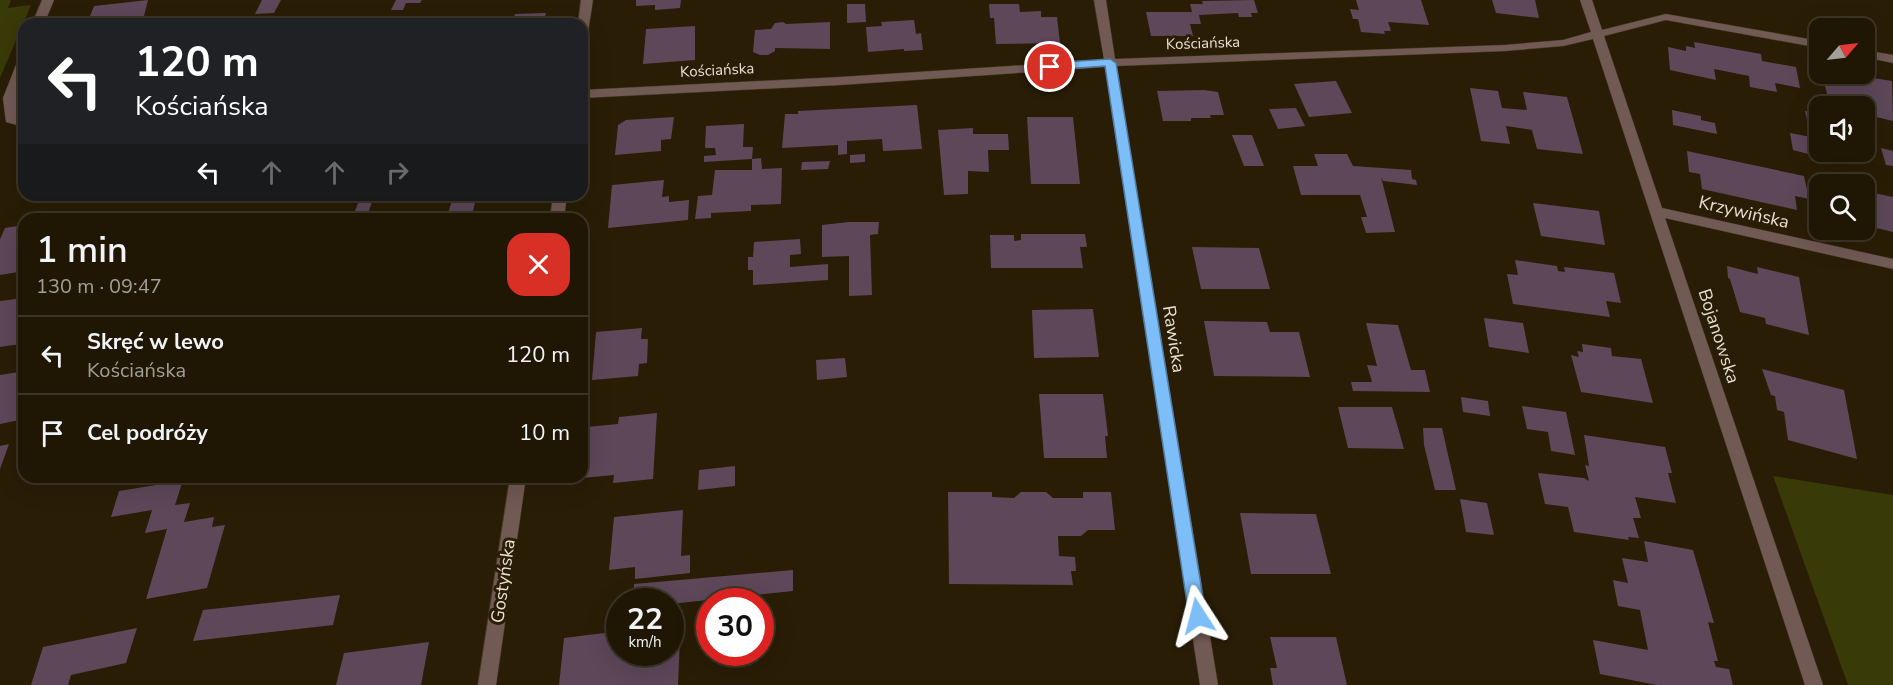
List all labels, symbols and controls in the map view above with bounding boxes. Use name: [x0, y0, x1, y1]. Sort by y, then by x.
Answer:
north arrow: [1809, 18, 1875, 84]
map controls: [1809, 18, 1875, 240]
street label: Kościańska: [1166, 32, 1240, 54]
text: 120 m: [135, 34, 259, 91]
pin: [1024, 41, 1075, 92]
icon: left: [36, 42, 114, 120]
icon: arrive: [1033, 50, 1066, 83]
street label: Kościańska: [679, 58, 755, 82]
text: Kościańska: [135, 88, 269, 125]
button: sound: [1809, 96, 1875, 162]
icon: left: [192, 156, 225, 189]
icon: ahead: [255, 156, 288, 189]
icon: ahead: [318, 156, 351, 189]
icon: right: [381, 156, 414, 189]
button: search: [1809, 174, 1875, 240]
street label: Krzywińska: [1696, 190, 1792, 234]
text: 1 min: [36, 226, 128, 275]
button: close: [507, 233, 570, 296]
text: 130 m · 09:47: [36, 273, 162, 300]
street label: Bojanowska: [1692, 286, 1746, 386]
street label: Rawicka: [1157, 304, 1191, 374]
text: Skręć w lewo: [87, 327, 224, 357]
icon: left: [36, 339, 69, 372]
text: 120 m: [506, 340, 570, 370]
text: Kościańska: [87, 357, 186, 384]
icon: arrive: [36, 417, 69, 450]
text: Cel podróży: [87, 418, 208, 448]
text: 10 m: [519, 418, 570, 448]
street label: Gostyńska: [485, 537, 521, 625]
position arrow: [1166, 584, 1230, 648]
speed limit sign: 30: [696, 588, 774, 666]
text: 22: [627, 599, 663, 640]
text: km/h: [628, 632, 662, 652]

